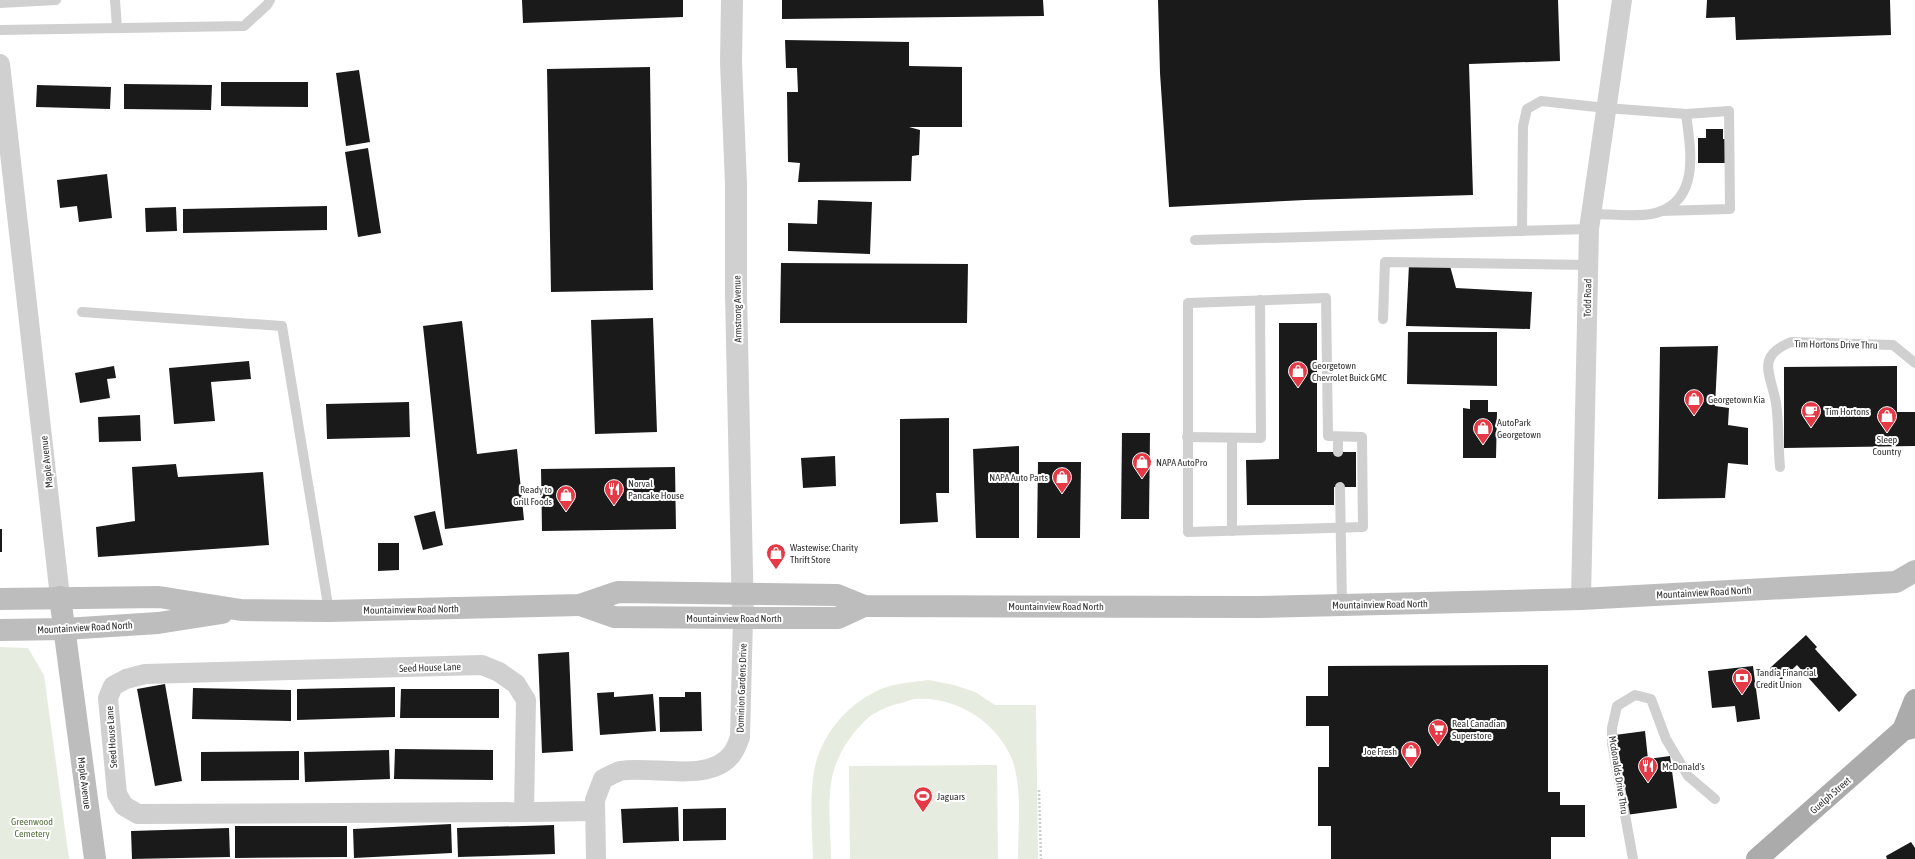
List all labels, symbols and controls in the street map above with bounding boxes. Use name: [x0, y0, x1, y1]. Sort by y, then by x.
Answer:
street label: Armstrong Avenue: [731, 275, 744, 343]
street label: Todd Road: [1582, 278, 1593, 317]
street label: Tim Hortons Drive Thru: [1794, 338, 1878, 351]
shop icon: Georgetown Chevrolet Buick GMC: [1287, 360, 1309, 388]
place label: Georgetown Chevrolet Buick GMC: [1312, 360, 1387, 383]
shop icon: Georgetown Kia: [1683, 388, 1705, 416]
place label: Georgetown Kia: [1708, 394, 1766, 405]
cafe icon: Tim Hortons: [1800, 400, 1822, 428]
shop icon: Sleep Country: [1876, 405, 1898, 433]
place label: Tim Hortons: [1825, 406, 1870, 417]
shop icon: AutoPark Georgetown: [1472, 417, 1494, 445]
place label: AutoPark Georgetown: [1497, 417, 1541, 440]
place label: Sleep Country: [1873, 434, 1901, 457]
street label: Maple Avenue: [38, 435, 55, 488]
shop icon: NAPA AutoPro: [1131, 451, 1153, 479]
place label: NAPA AutoPro: [1156, 457, 1208, 468]
shop icon: NAPA Auto Parts: [1051, 466, 1073, 494]
place label: NAPA Auto Parts: [989, 472, 1048, 483]
restaurant icon: Norval Pancake House: [603, 478, 625, 506]
place label: Norval Pancake House: [628, 478, 685, 501]
place label: Ready to Grill Foods: [513, 484, 552, 507]
shop icon: Ready to Grill Foods: [555, 484, 577, 512]
shop icon: Wastewise: Charity Thrift Store: [765, 542, 787, 570]
place label: Wastewise: Charity Thrift Store: [790, 542, 858, 565]
street label: Mountainview Road North: [1656, 584, 1752, 600]
street label: Mountainview Road North: [1332, 598, 1428, 611]
street label: Mountainview Road North: [1008, 601, 1104, 612]
street label: Mountainview Road North: [363, 603, 459, 616]
street label: Mountainview Road North: [686, 613, 782, 624]
street label: Mountainview Road North: [37, 619, 133, 635]
street label: Dominion Gardens Drive: [734, 643, 749, 733]
street label: Seed House Lane: [399, 661, 462, 674]
bank icon: Tandia Financial Credit Union: [1731, 667, 1753, 695]
place label: Tandia Financial Credit Union: [1756, 667, 1817, 690]
street label: Seed House Lane: [104, 705, 119, 768]
supermarket icon: Real Canadian Superstore: [1427, 718, 1449, 746]
place label: Real Canadian Superstore: [1452, 718, 1506, 741]
street label: Mcdonalds Drive Thru: [1607, 735, 1630, 815]
shop icon: Joe Fresh: [1400, 740, 1422, 768]
place label: Joe Fresh: [1363, 746, 1397, 757]
restaurant icon: McDonald's: [1637, 755, 1659, 783]
street label: Maple Avenue: [76, 756, 93, 810]
place label: McDonald's: [1662, 761, 1705, 772]
street label: Guelph Street: [1808, 775, 1853, 816]
sports icon: Jaguars: [912, 785, 934, 813]
place label: Jaguars: [937, 791, 966, 802]
park label: Greenwood Cemetery: [11, 816, 53, 839]

